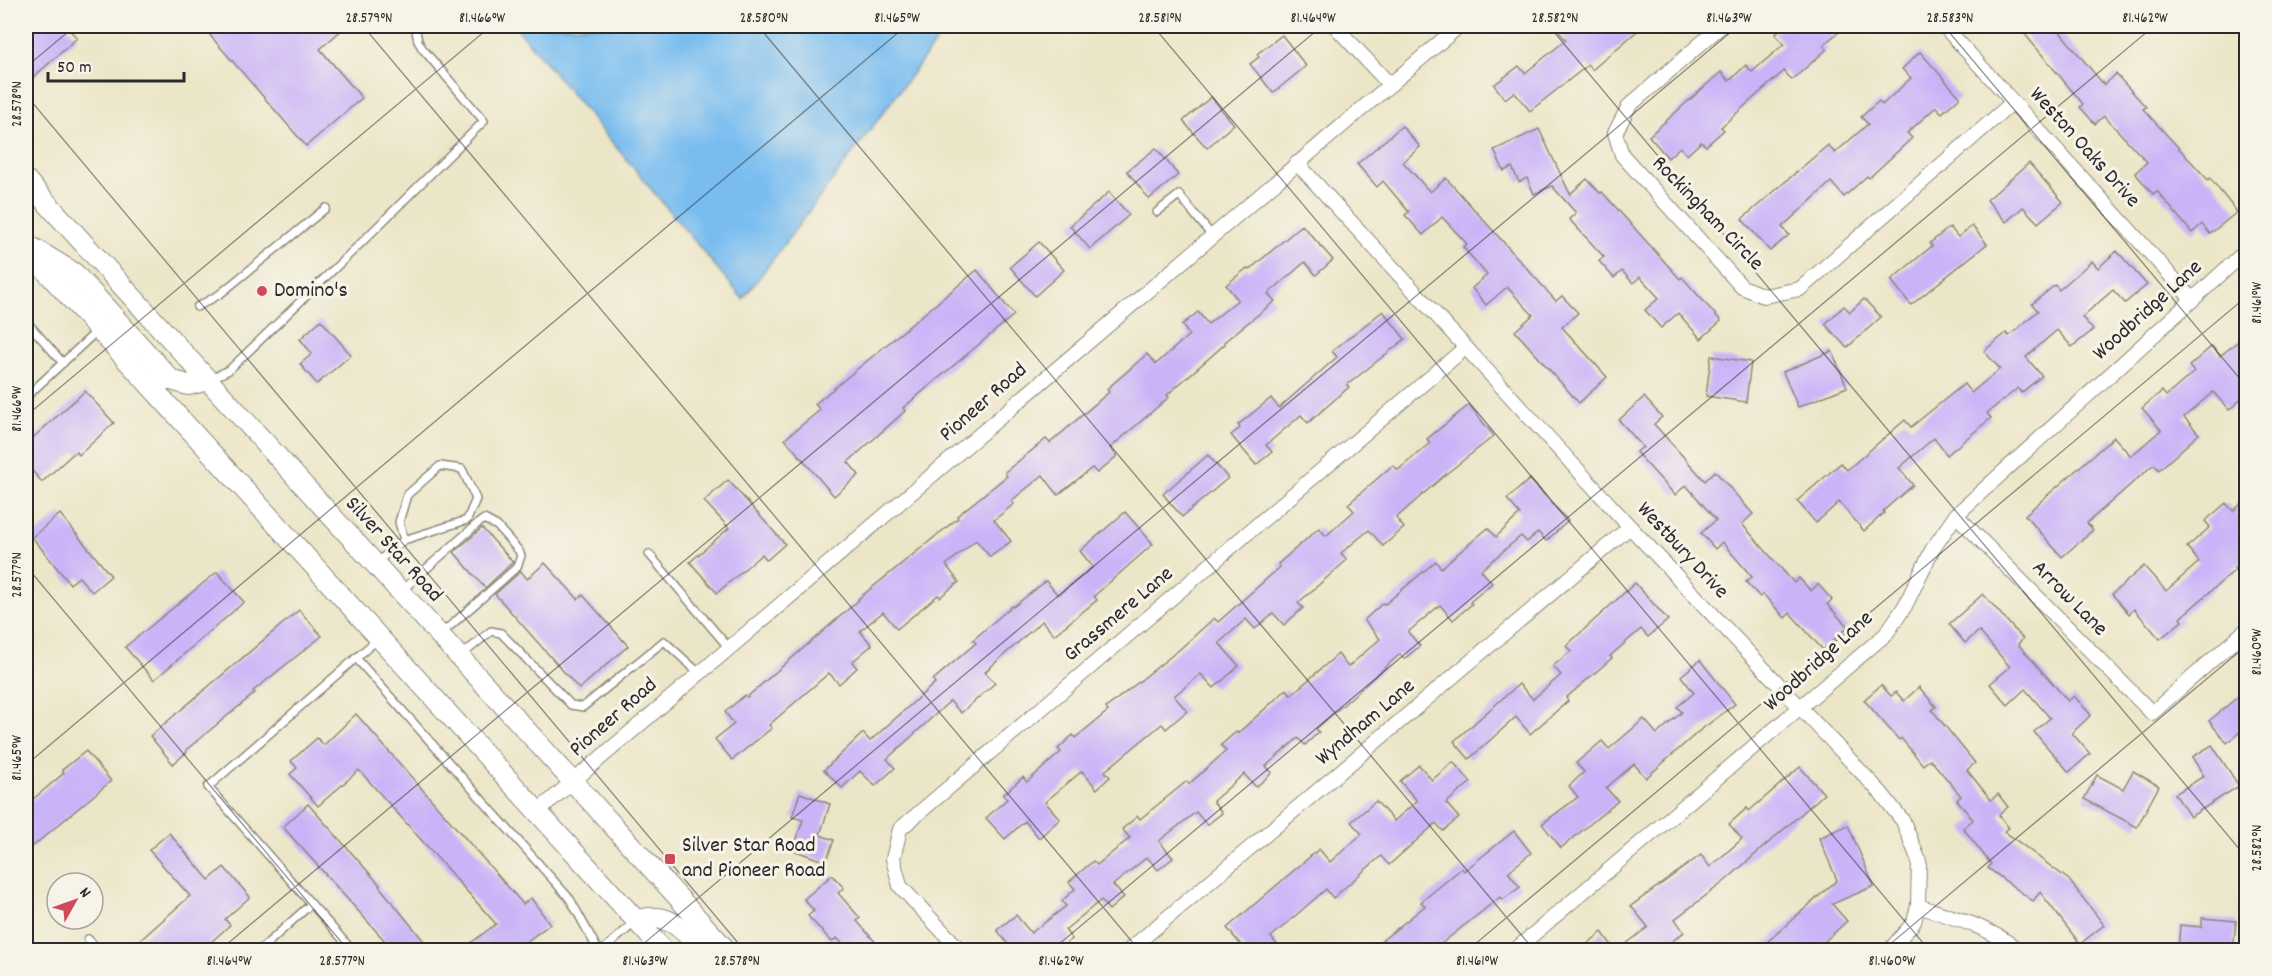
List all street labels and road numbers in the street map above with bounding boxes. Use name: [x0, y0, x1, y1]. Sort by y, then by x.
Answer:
street label: Weston Oaks Drive: [2021, 81, 2147, 215]
street label: Rockingham Circle: [1644, 149, 1770, 279]
street label: Woodbridge Lane: [2086, 253, 2210, 369]
street label: Pioneer Road: [933, 356, 1035, 450]
street label: Silver Star Road: [337, 490, 449, 610]
street label: Westbury Drive: [1629, 495, 1735, 607]
street label: Arrow Lane: [2024, 554, 2114, 644]
street label: Grassmere Lane: [1057, 560, 1181, 670]
street label: Woodbridge Lane: [1757, 604, 1881, 720]
street label: Pioneer Road: [563, 671, 665, 765]
street label: Wyndham Lane: [1309, 672, 1423, 774]

